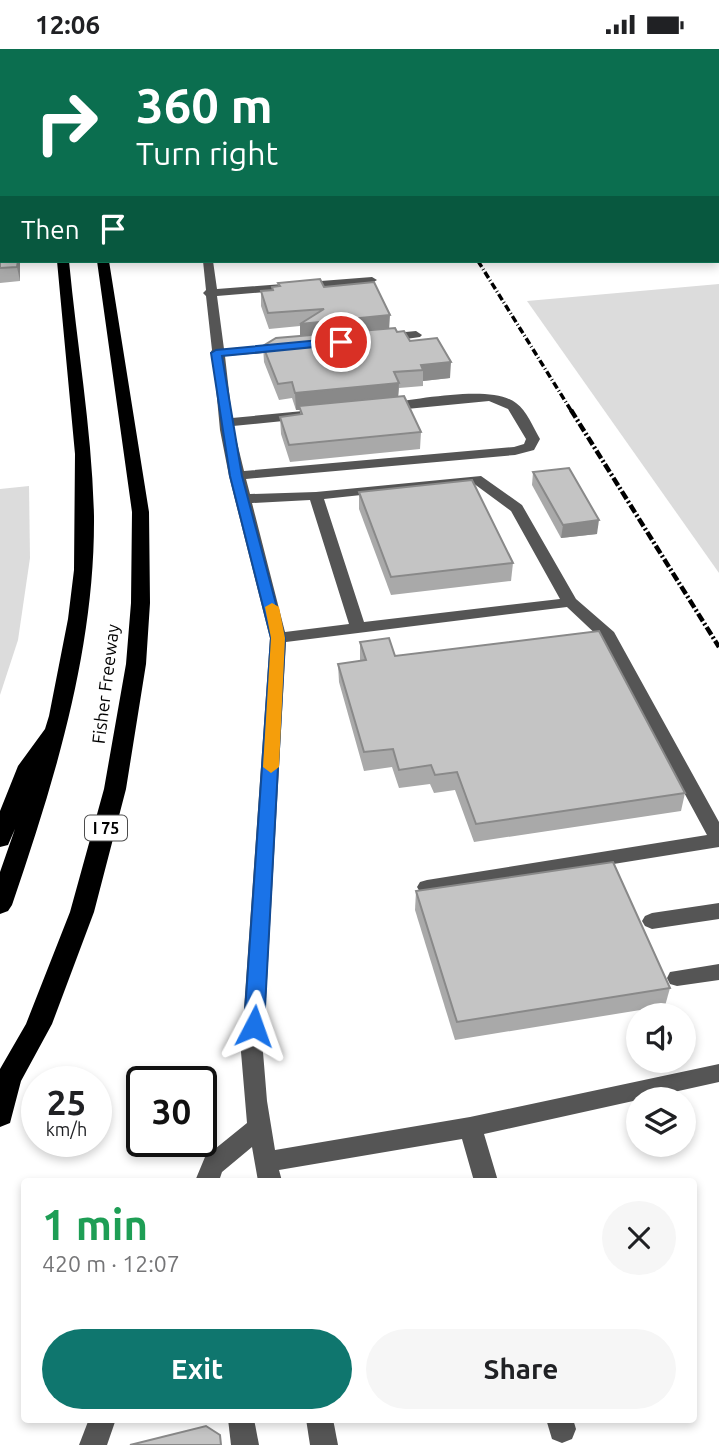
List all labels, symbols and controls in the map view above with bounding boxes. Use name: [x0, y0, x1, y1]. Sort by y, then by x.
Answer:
text: 12:06: [35, 10, 100, 39]
icon: right: [21, 77, 112, 168]
text: 360 m: [136, 77, 273, 132]
text: Turn right: [136, 135, 278, 171]
icon: arrive: [94, 210, 132, 248]
text: Then: [21, 215, 80, 244]
pin: [311, 312, 371, 372]
icon: arrive: [322, 323, 360, 361]
street label: Fisher Freeway: [88, 623, 122, 745]
road number: I 75: [85, 815, 127, 841]
position arrow: [217, 989, 291, 1063]
map controls: [626, 1003, 696, 1157]
button: sound: [626, 1003, 696, 1073]
speed limit sign: 30: [126, 1066, 217, 1157]
text: 25: [47, 1082, 86, 1122]
button: layers: [626, 1087, 696, 1157]
text: km/h: [46, 1119, 87, 1139]
text: 1 min: [42, 1201, 148, 1248]
button: close: [602, 1201, 676, 1275]
text: 420 m · 12:07: [42, 1251, 180, 1276]
button: Exit: [42, 1329, 352, 1409]
button: Share: [366, 1329, 676, 1409]

